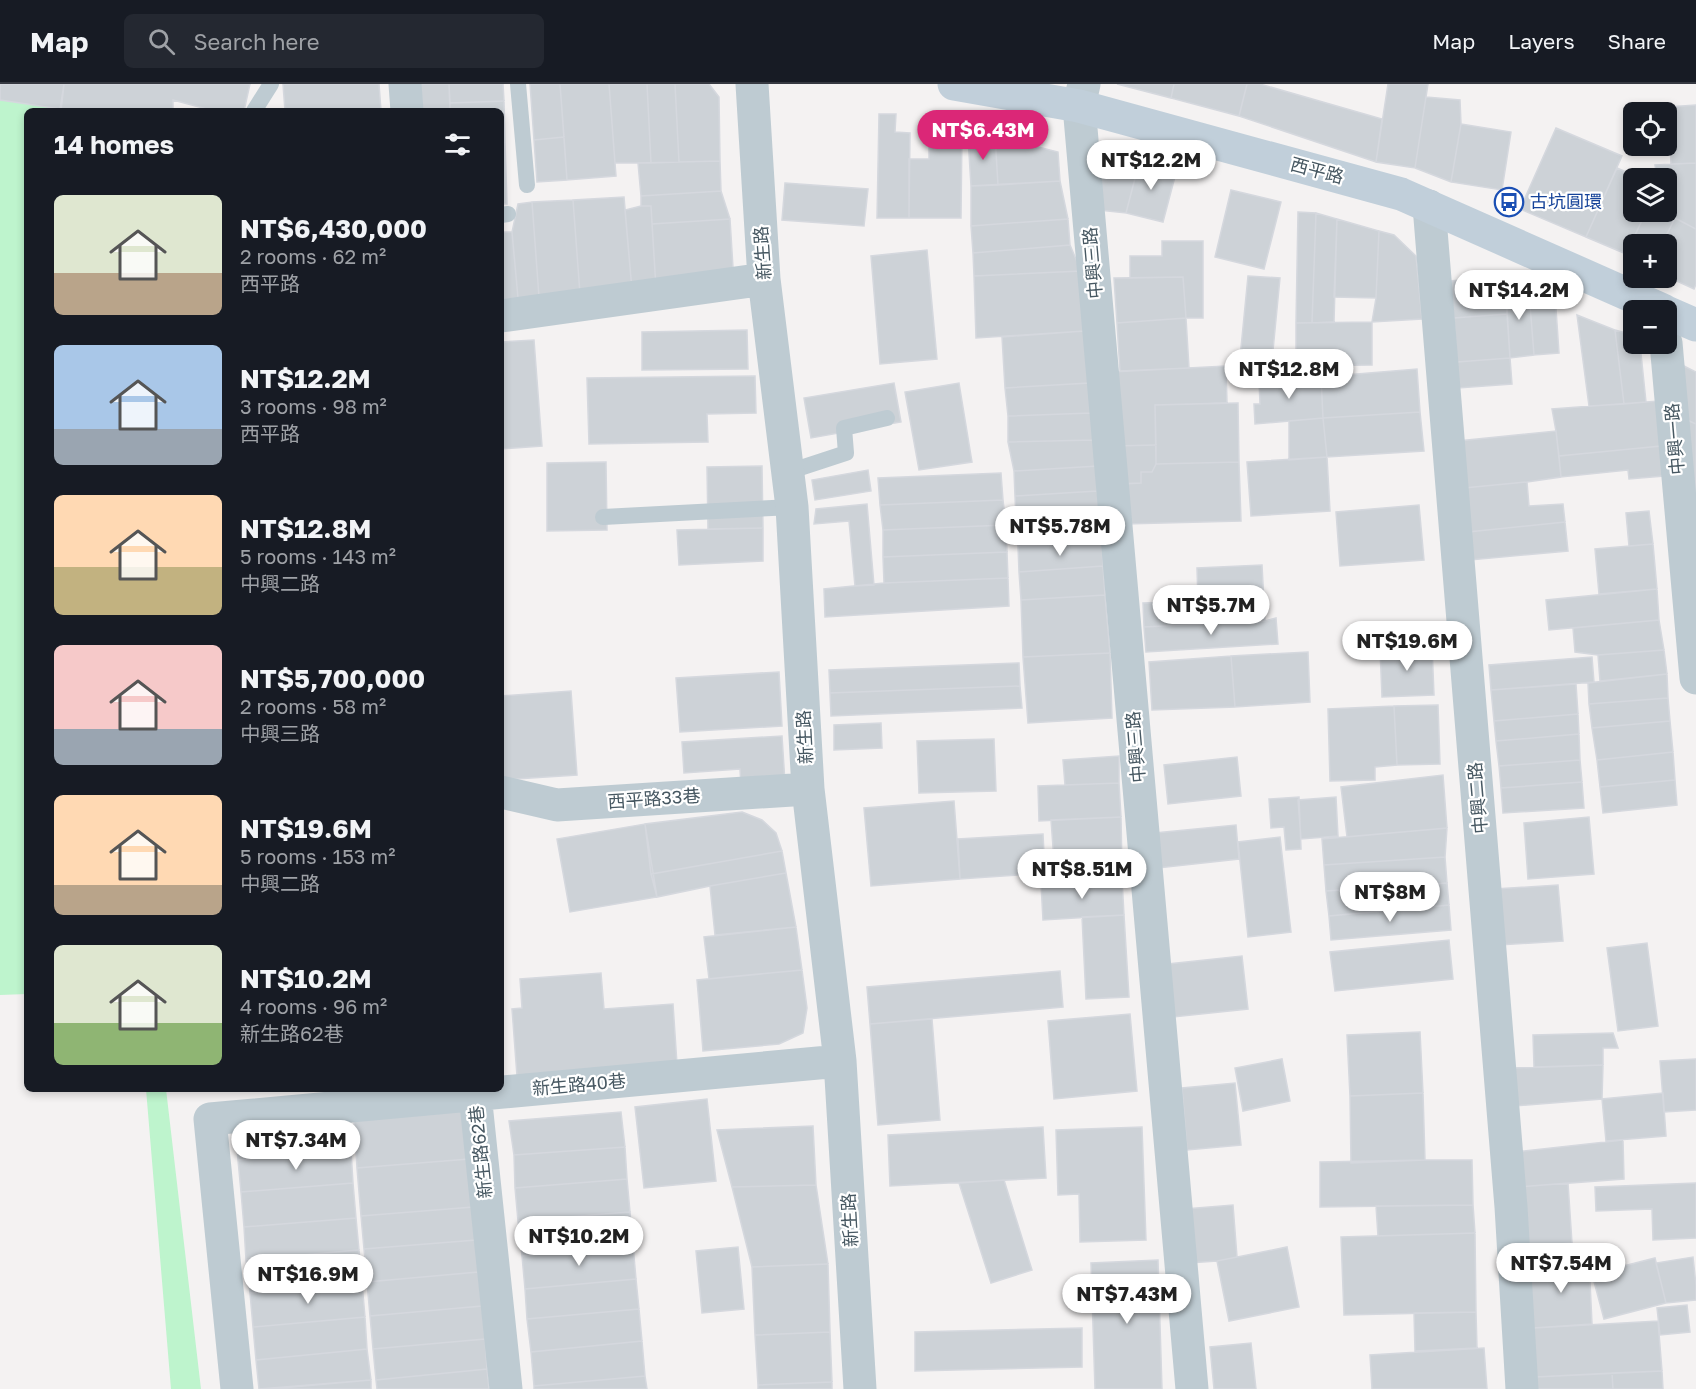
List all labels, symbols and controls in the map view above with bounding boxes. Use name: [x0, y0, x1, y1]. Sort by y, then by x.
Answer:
search box: [124, 14, 544, 68]
text: Map: [30, 25, 88, 58]
icon: search: [145, 25, 178, 58]
text: Search here: [193, 28, 319, 55]
text: Map: [1432, 28, 1475, 54]
text: Layers: [1508, 28, 1575, 54]
text: Share: [1608, 28, 1666, 54]
map controls: [1623, 102, 1677, 354]
button: locate: [1623, 102, 1677, 156]
pin: NT$6.43M: [921, 110, 1045, 161]
text: NT$6.43M: [931, 117, 1035, 141]
icon: filters: [441, 128, 474, 161]
text: 14 homes: [54, 129, 174, 160]
pin: NT$12.2M: [1089, 140, 1213, 191]
text: NT$12.2M: [1101, 147, 1201, 171]
street label: 西平路: [1288, 152, 1346, 188]
button: layers: [1623, 168, 1677, 222]
bus stop icon: 古坑圓環: [1493, 186, 1525, 218]
place label: 古坑圓環: [1530, 190, 1602, 212]
text: NT$6,430,000: [240, 213, 427, 244]
icon: home: [102, 219, 174, 291]
street label: 新生路: [749, 225, 775, 281]
street label: 中興三路: [1078, 226, 1106, 300]
button: +: [1623, 234, 1677, 288]
text: 2 rooms · 62 m²: [240, 244, 386, 268]
pin: NT$14.2M: [1457, 270, 1581, 321]
text: 西平路: [240, 271, 300, 295]
text: NT$14.2M: [1469, 277, 1569, 301]
button: −: [1623, 300, 1677, 354]
pin: NT$12.8M: [1227, 349, 1351, 400]
text: NT$12.8M: [1238, 356, 1340, 380]
text: NT$12.2M: [240, 363, 371, 394]
icon: home: [102, 369, 174, 441]
text: 3 rooms · 98 m²: [240, 394, 387, 418]
street label: 中興一路: [1660, 402, 1688, 476]
text: 西平路: [240, 421, 300, 445]
pin: NT$5.78M: [998, 506, 1122, 557]
text: NT$12.8M: [240, 513, 371, 544]
text: NT$5.78M: [1009, 513, 1111, 537]
icon: home: [102, 519, 174, 591]
text: 5 rooms · 143 m²: [240, 544, 396, 568]
text: 中興二路: [240, 571, 320, 595]
pin: NT$5.7M: [1156, 585, 1266, 636]
text: NT$5.7M: [1167, 592, 1255, 616]
pin: NT$19.6M: [1345, 621, 1469, 672]
text: NT$19.6M: [1356, 628, 1458, 652]
text: NT$5,700,000: [240, 663, 425, 694]
icon: home: [102, 669, 174, 741]
text: 2 rooms · 58 m²: [240, 694, 386, 718]
street label: 新生路: [792, 710, 816, 765]
street label: 中興三路: [1121, 710, 1149, 784]
text: 中興三路: [240, 721, 320, 745]
street label: 中興二路: [1463, 761, 1491, 835]
street label: 西平路33巷: [607, 784, 701, 812]
text: NT$19.6M: [240, 813, 372, 844]
icon: home: [102, 819, 174, 891]
text: 5 rooms · 153 m²: [240, 844, 395, 868]
pin: NT$8.51M: [1020, 849, 1144, 900]
text: NT$8.51M: [1031, 856, 1133, 880]
text: 中興二路: [240, 871, 320, 895]
pin: NT$8M: [1348, 872, 1432, 923]
text: NT$8M: [1354, 879, 1426, 903]
text: NT$10.2M: [240, 963, 372, 994]
icon: home: [102, 969, 174, 1041]
text: 4 rooms · 96 m²: [240, 994, 387, 1018]
text: 新生路62巷: [240, 1021, 344, 1045]
street label: 新生路40巷: [531, 1069, 627, 1099]
street label: 新生路62巷: [464, 1105, 496, 1200]
pin: NT$7.34M: [234, 1120, 358, 1171]
text: NT$7.34M: [245, 1127, 347, 1151]
street label: 新生路: [837, 1193, 861, 1248]
pin: NT$10.2M: [517, 1216, 641, 1267]
text: NT$10.2M: [528, 1223, 630, 1247]
pin: NT$7.54M: [1499, 1243, 1623, 1294]
text: NT$7.54M: [1510, 1250, 1612, 1274]
pin: NT$16.9M: [246, 1254, 370, 1305]
text: NT$16.9M: [257, 1261, 359, 1285]
pin: NT$7.43M: [1065, 1274, 1189, 1325]
text: NT$7.43M: [1076, 1281, 1178, 1305]

